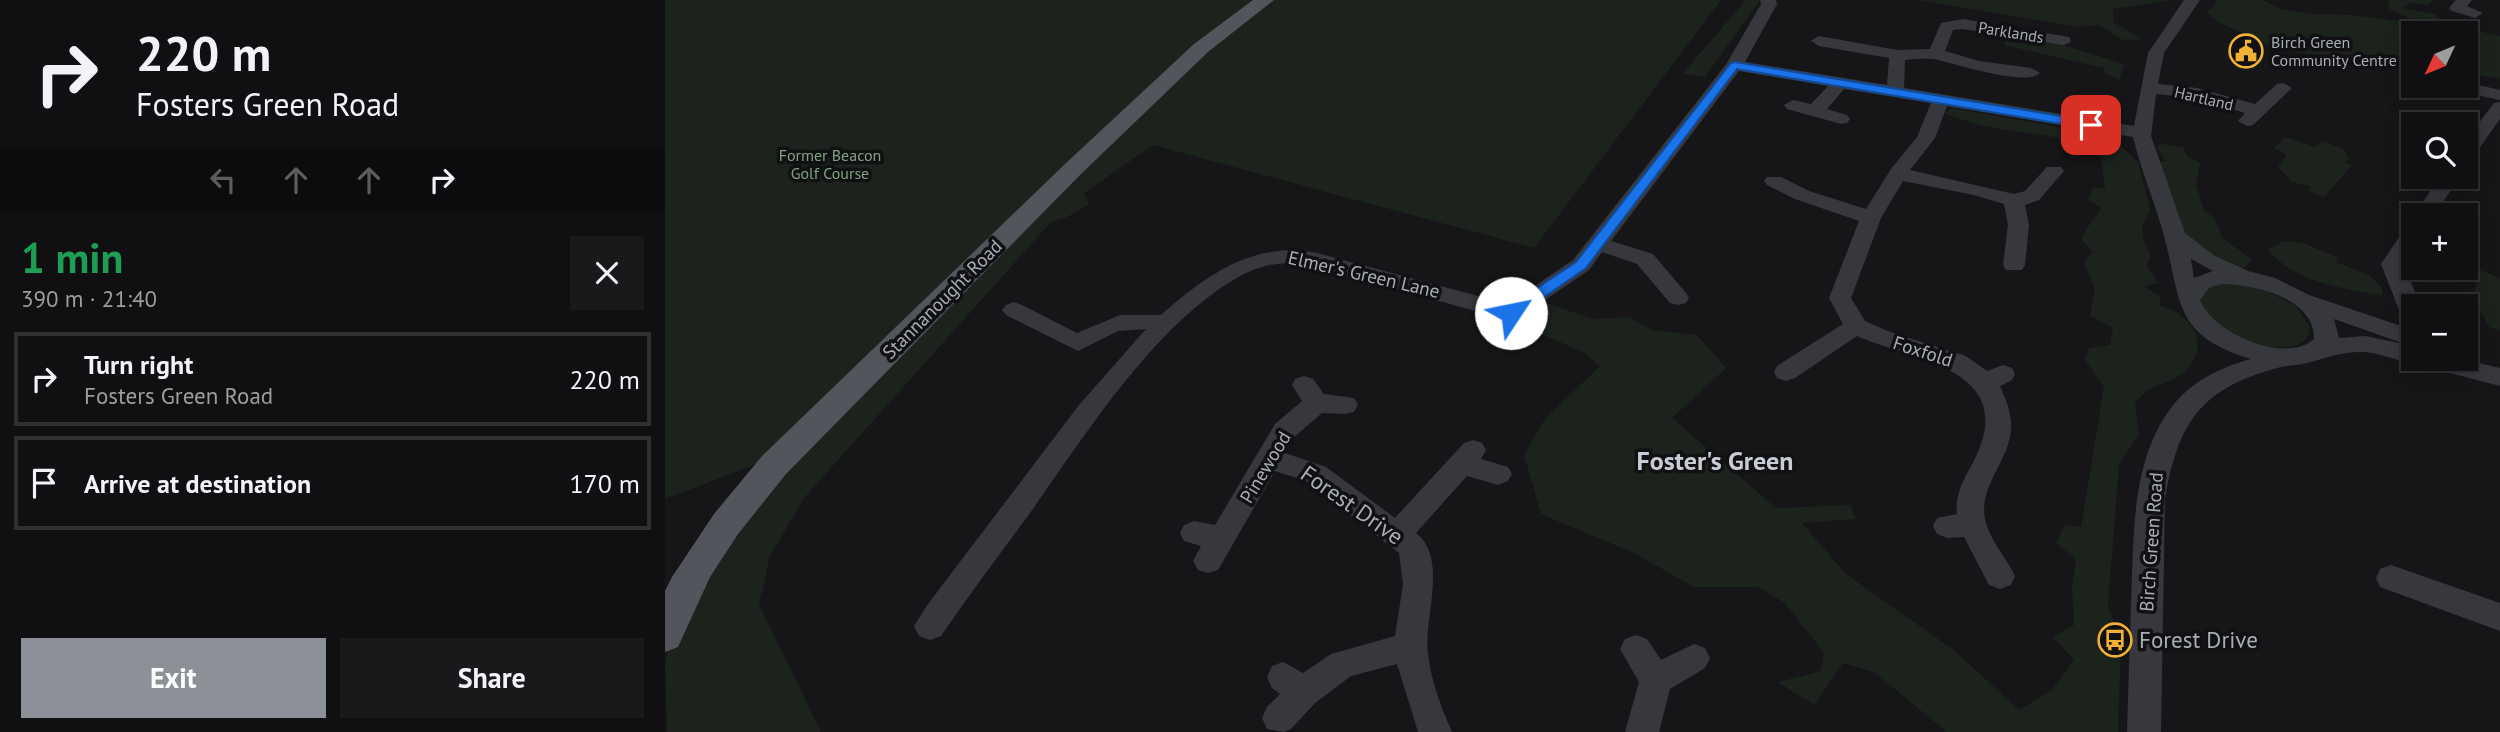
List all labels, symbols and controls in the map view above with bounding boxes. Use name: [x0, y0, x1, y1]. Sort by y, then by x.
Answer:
street label: Parklands: [1977, 17, 2045, 47]
text: 220 m: [136, 21, 271, 85]
north arrow: [2401, 21, 2478, 98]
map controls: [2401, 21, 2478, 371]
icon: right: [21, 28, 112, 119]
public building icon: Birch Green Community Centre: [2227, 32, 2265, 70]
place label: Birch Green Community Centre: [2271, 32, 2397, 70]
street label: Hartland: [2173, 82, 2235, 114]
text: Fosters Green Road: [136, 83, 399, 125]
pin: [2061, 95, 2121, 155]
icon: arrive: [2072, 106, 2110, 144]
button: search: [2401, 112, 2478, 189]
park label: Former Beacon Golf Course: [779, 145, 881, 183]
icon: left: [204, 161, 242, 199]
icon: ahead: [277, 161, 315, 199]
icon: ahead: [350, 161, 388, 199]
icon: right: [423, 161, 461, 199]
button: +: [2401, 203, 2478, 280]
text: 1 min: [21, 230, 123, 285]
street label: Stannanought Road: [877, 234, 1007, 364]
button: close: [570, 236, 644, 310]
street label: Elmer's Green Lane: [1286, 245, 1442, 303]
position arrow: [1474, 276, 1548, 350]
text: 390 m · 21:40: [21, 284, 157, 313]
button: −: [2401, 294, 2478, 371]
street label: Foxfold: [1890, 330, 1956, 372]
text: Turn right: [84, 348, 193, 381]
icon: right: [25, 360, 63, 398]
text: 220 m: [569, 363, 640, 396]
text: Fosters Green Road: [84, 381, 273, 410]
street label: Pinewood: [1234, 427, 1296, 507]
district label: Foster's Green: [1637, 444, 1793, 477]
street label: Forest Drive: [1295, 459, 1409, 551]
icon: arrive: [25, 464, 63, 502]
text: Arrive at destination: [84, 467, 311, 500]
text: 170 m: [569, 467, 640, 500]
street label: Birch Green Road: [2134, 472, 2168, 612]
bus stop icon: Forest Drive: [2096, 621, 2134, 659]
place label: Forest Drive: [2139, 625, 2258, 654]
button: Exit: [21, 638, 326, 718]
button: Share: [340, 638, 644, 718]

